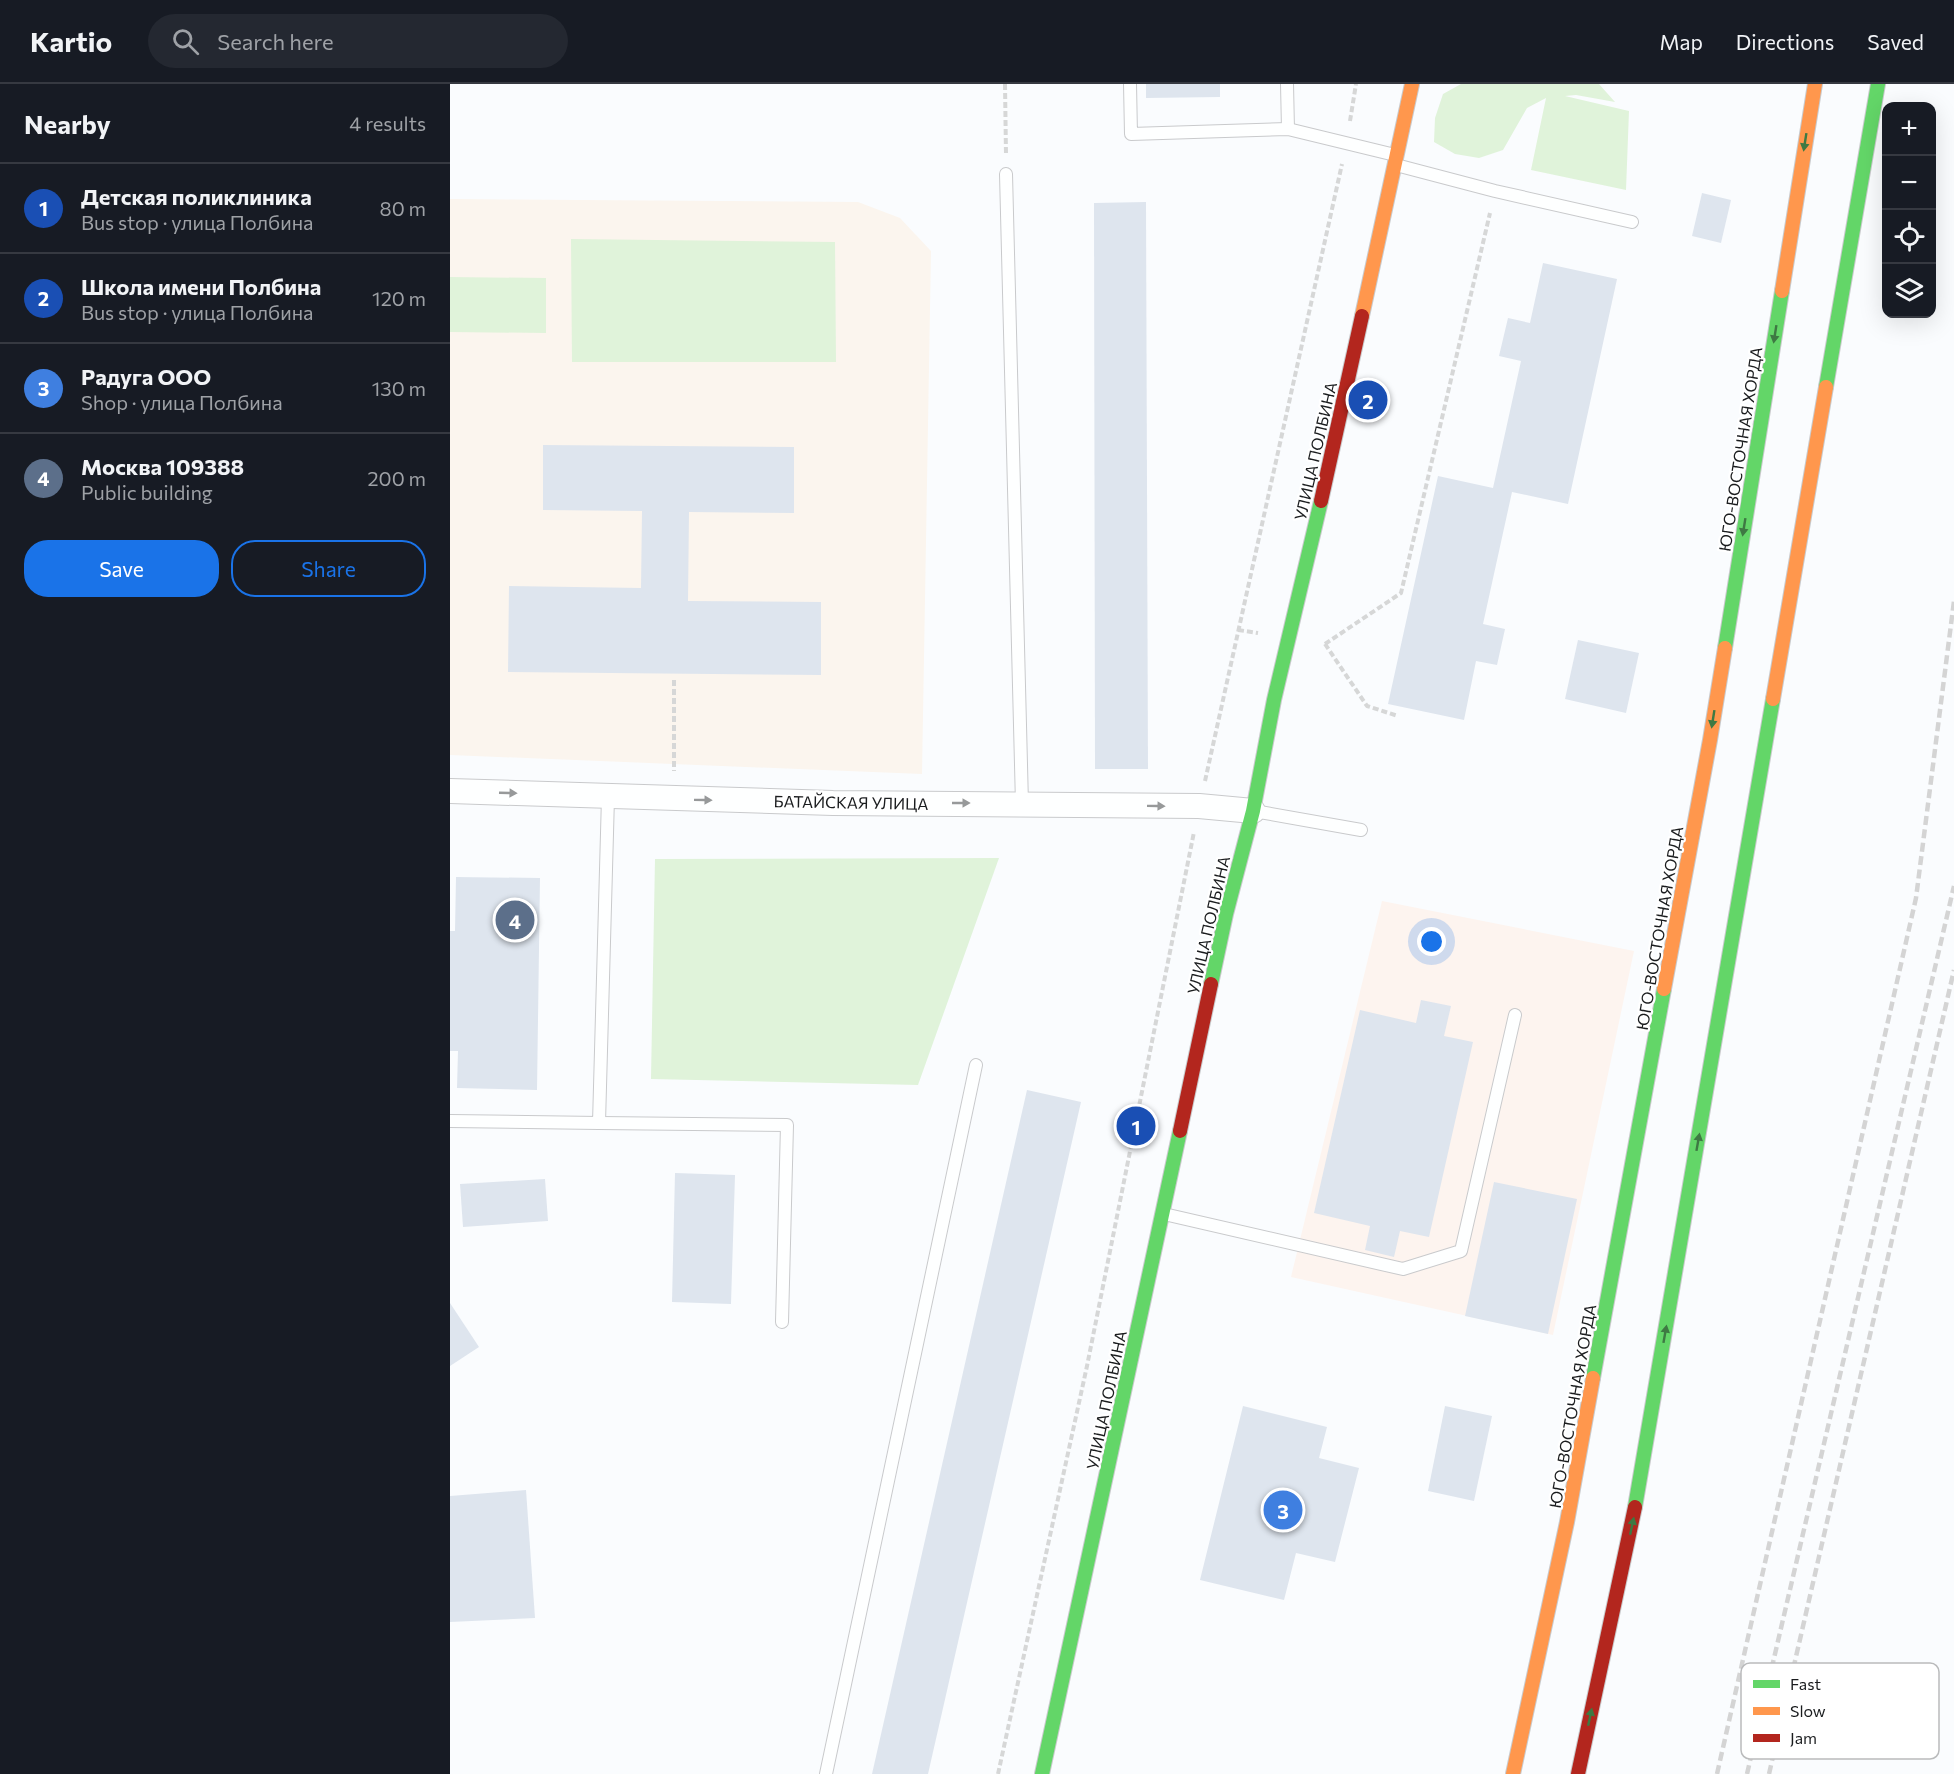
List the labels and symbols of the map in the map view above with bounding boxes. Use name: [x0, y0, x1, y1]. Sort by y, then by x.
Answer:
one-way arrow: [1801, 132, 1810, 151]
one-way arrow: [1770, 325, 1779, 344]
street label: ЮГО-ВОСТОЧНАЯ ХОРДА: [1714, 345, 1766, 553]
pin: 2: [1348, 378, 1388, 422]
street label: УЛИЦА ПОЛБИНА: [1290, 380, 1340, 522]
one-way arrow: [1739, 518, 1748, 537]
one-way arrow: [1709, 710, 1718, 729]
one-way arrow: [499, 788, 518, 798]
street label: БАТАЙСКАЯ УЛИЦА: [773, 791, 929, 813]
one-way arrow: [694, 795, 713, 804]
one-way arrow: [952, 798, 971, 808]
one-way arrow: [1147, 801, 1166, 810]
street label: ЮГО-ВОСТОЧНАЯ ХОРДА: [1632, 825, 1686, 1031]
street label: УЛИЦА ПОЛБИНА: [1183, 854, 1233, 996]
pin: 4: [496, 898, 534, 942]
your location: [1417, 927, 1446, 956]
pin: 1: [1116, 1104, 1156, 1148]
one-way arrow: [1694, 1132, 1703, 1151]
street label: ЮГО-ВОСТОЧНАЯ ХОРДА: [1545, 1303, 1599, 1509]
one-way arrow: [1661, 1325, 1670, 1344]
street label: УЛИЦА ПОЛБИНА: [1082, 1329, 1130, 1471]
pin: 3: [1264, 1488, 1302, 1532]
one-way arrow: [1628, 1517, 1637, 1536]
legend: [1741, 1663, 1939, 1759]
text: Fast: [1790, 1674, 1821, 1693]
text: Slow: [1790, 1701, 1826, 1720]
one-way arrow: [1586, 1707, 1595, 1726]
text: Jam: [1790, 1728, 1817, 1747]

